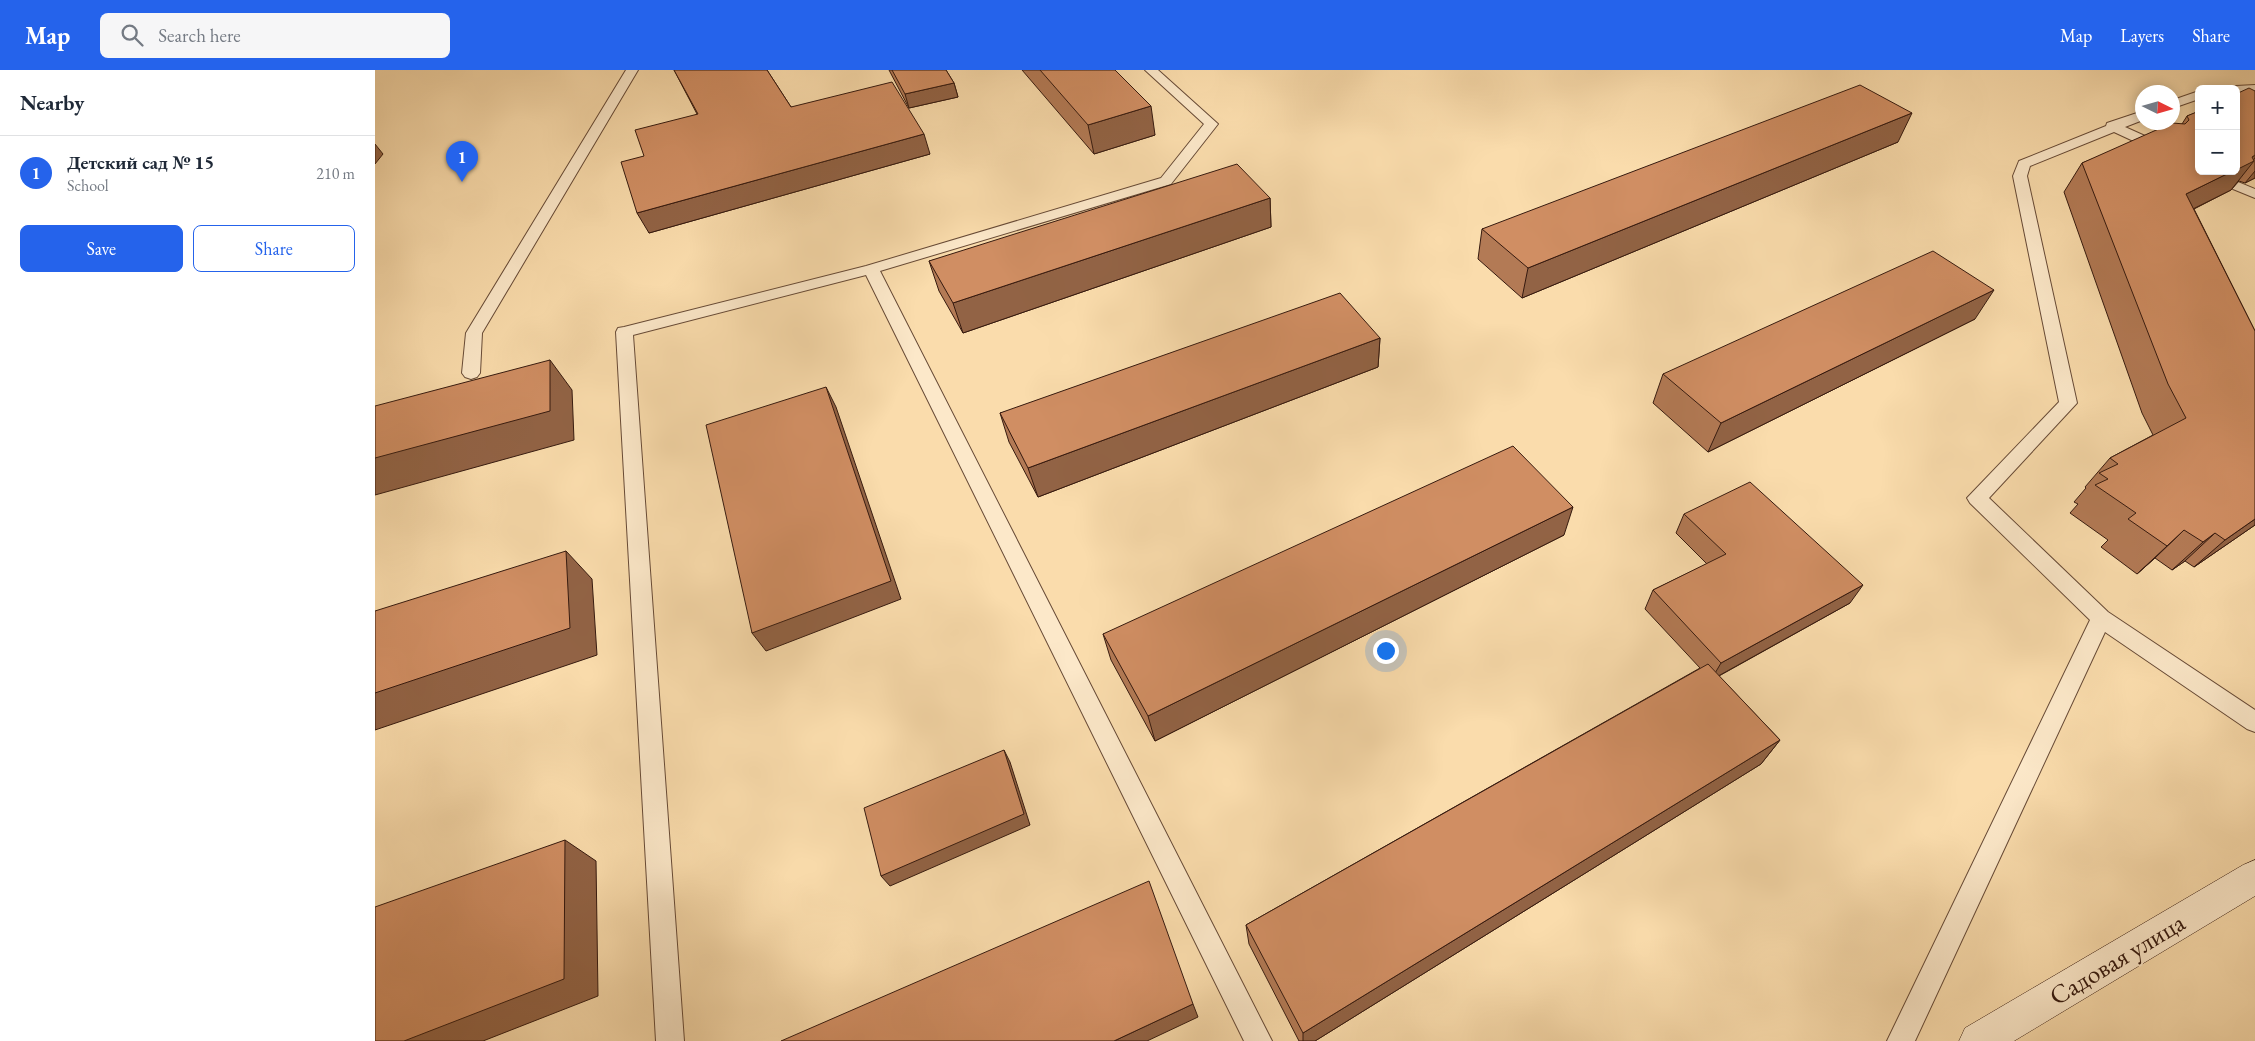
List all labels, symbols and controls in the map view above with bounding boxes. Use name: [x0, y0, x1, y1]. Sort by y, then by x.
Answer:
search box: [100, 13, 450, 58]
text: Map: [25, 20, 70, 51]
icon: search: [118, 21, 146, 49]
text: Search here: [158, 23, 241, 48]
text: Map: [2060, 24, 2092, 47]
text: Layers: [2120, 24, 2164, 47]
text: Share: [2192, 24, 2230, 47]
north arrow: [2135, 85, 2180, 130]
map controls: [2195, 85, 2240, 175]
button: +: [2195, 85, 2240, 130]
text: Nearby: [20, 89, 84, 116]
button: −: [2195, 130, 2240, 175]
pin: 1: [446, 141, 478, 182]
text: Детский сад № 15: [67, 150, 214, 175]
text: 1: [32, 163, 40, 184]
text: 210 m: [316, 163, 355, 184]
text: School: [67, 175, 109, 196]
button: Save: [20, 225, 183, 272]
button: Share: [193, 225, 355, 272]
your location: [1373, 638, 1399, 664]
street label: Садовая улица: [2043, 905, 2192, 1013]

